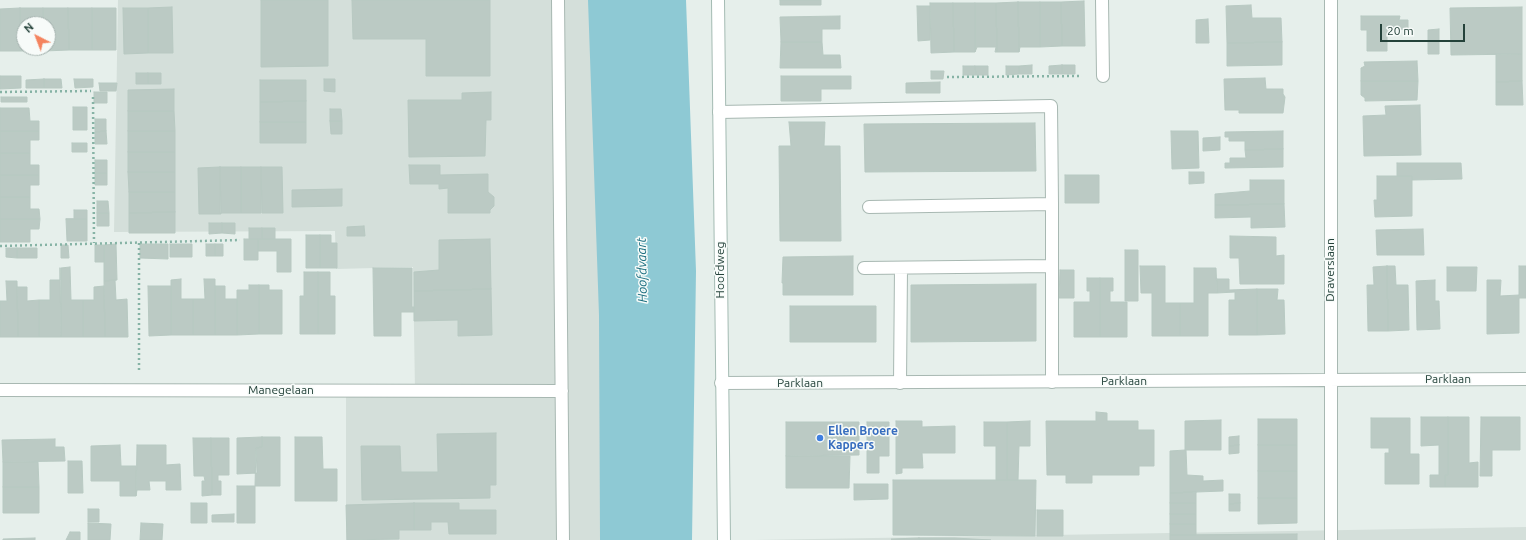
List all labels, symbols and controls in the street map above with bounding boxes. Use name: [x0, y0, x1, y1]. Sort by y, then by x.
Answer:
north arrow: [16, 16, 56, 56]
scale bar: [1382, 16, 1467, 42]
text: N: [22, 21, 36, 35]
text: 20 m: [1387, 24, 1414, 37]
water label: Hoofdvaart: [634, 237, 650, 303]
street label: Draverslaan: [1323, 238, 1337, 302]
street label: Hoofdweg: [713, 242, 727, 298]
street label: Parklaan: [1425, 372, 1471, 386]
street label: Parklaan: [1101, 374, 1147, 388]
street label: Parklaan: [777, 376, 823, 390]
street label: Manegelaan: [248, 383, 314, 397]
place label: Ellen Broere Kappers: [828, 424, 898, 452]
marker: Ellen Broere Kappers: [815, 433, 825, 443]

